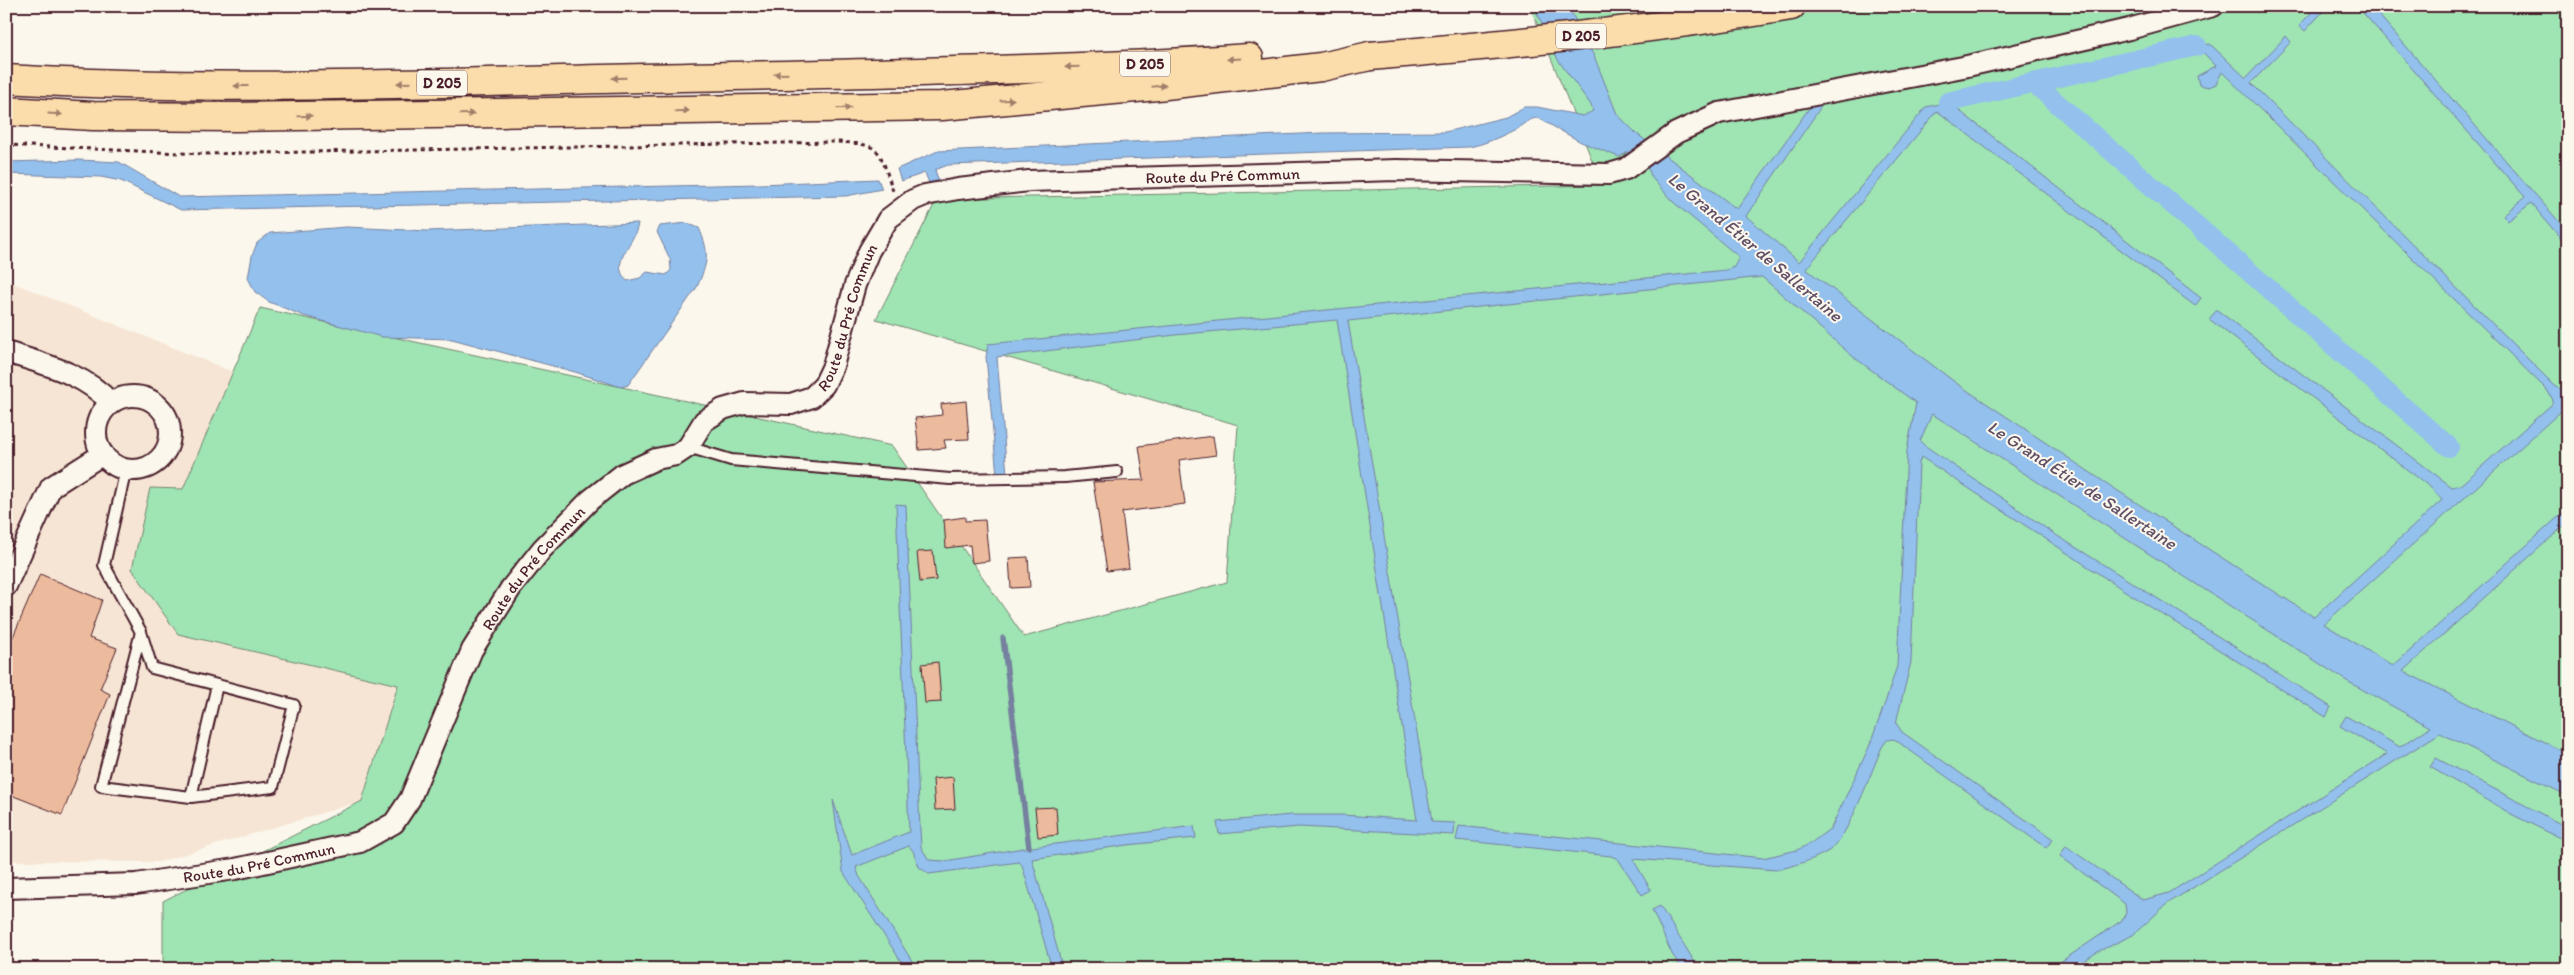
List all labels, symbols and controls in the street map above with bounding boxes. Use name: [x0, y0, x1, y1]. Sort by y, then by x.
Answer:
road number: D 205: [1556, 24, 1606, 48]
road number: D 205: [1120, 52, 1170, 76]
one-way arrow: [1226, 55, 1242, 63]
one-way arrow: [1064, 63, 1080, 71]
road number: D 205: [417, 70, 467, 96]
one-way arrow: [773, 70, 789, 78]
one-way arrow: [610, 74, 626, 82]
one-way arrow: [395, 80, 411, 88]
one-way arrow: [233, 82, 249, 90]
one-way arrow: [1151, 82, 1167, 90]
one-way arrow: [999, 96, 1015, 104]
one-way arrow: [837, 104, 853, 112]
one-way arrow: [674, 106, 690, 114]
one-way arrow: [47, 110, 63, 118]
one-way arrow: [459, 110, 475, 118]
one-way arrow: [297, 112, 313, 120]
street label: Route du Pré Commun: [1145, 163, 1300, 187]
water label: Le Grand Étier de Sallertaine: [1663, 168, 1848, 327]
street label: Route du Pré Commun: [814, 240, 881, 395]
water label: Le Grand Étier de Sallertaine: [1984, 416, 2182, 555]
street label: Route du Pré Commun: [478, 502, 589, 633]
street label: Route du Pré Commun: [182, 838, 337, 886]

